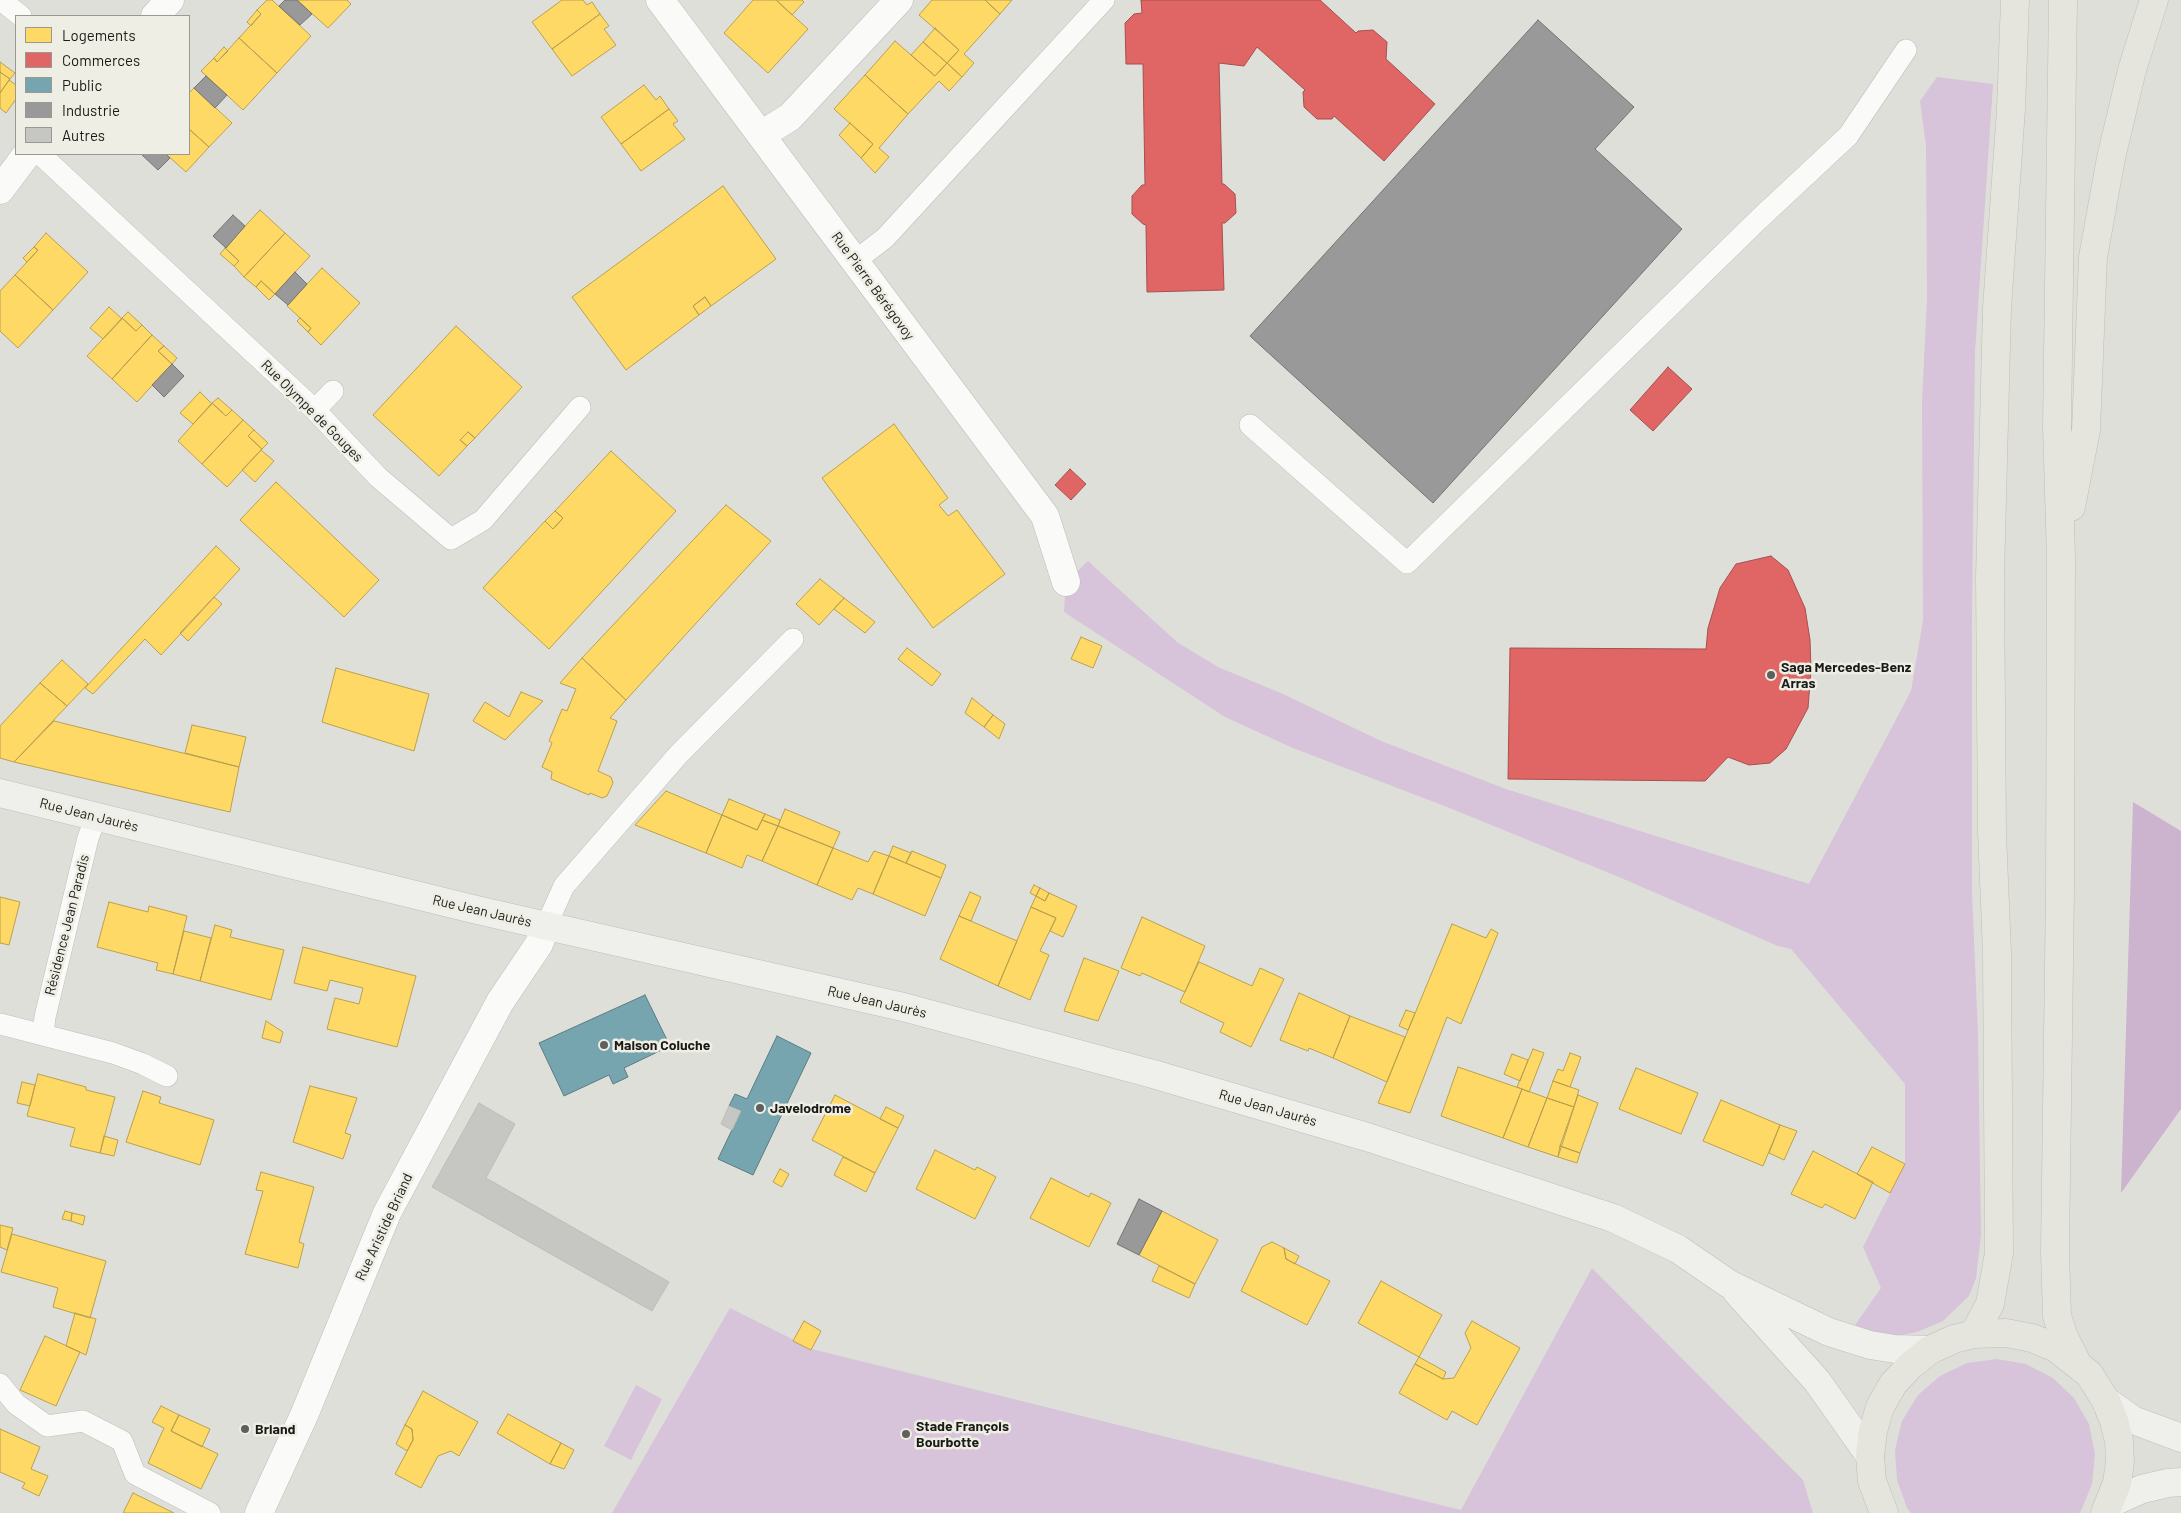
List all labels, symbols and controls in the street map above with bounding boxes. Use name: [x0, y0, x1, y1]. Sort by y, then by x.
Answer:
legend: [15, 15, 190, 155]
text: Logements: [62, 26, 136, 44]
text: Commerces: [62, 51, 140, 69]
text: Public: [62, 76, 102, 94]
text: Industrie: [62, 101, 120, 119]
text: Autres: [62, 126, 105, 144]
street label: Rue Pierre Bérégovoy: [828, 229, 918, 343]
street label: Rue Olympe de Gouges: [257, 356, 367, 466]
place label: Saga Mercedes-Benz Arras: [1781, 659, 1911, 692]
marker: Saga Mercedes-Benz Arras: [1765, 669, 1777, 681]
street label: Rue Jean Jaurès: [38, 795, 140, 835]
street label: Résidence Jean Paradis: [41, 853, 93, 997]
street label: Rue Jean Jaurès: [431, 891, 533, 931]
street label: Rue Jean Jaurès: [826, 982, 928, 1022]
place label: Maison Coluche: [614, 1037, 710, 1053]
marker: Maison Coluche: [598, 1039, 610, 1051]
street label: Rue Jean Jaurès: [1217, 1086, 1319, 1130]
place label: Javelodrome: [770, 1100, 851, 1116]
marker: Javelodrome: [754, 1102, 766, 1114]
street label: Rue Aristide Briand: [352, 1171, 416, 1283]
place label: Stade François Bourbotte: [916, 1418, 1009, 1450]
place label: Briand: [255, 1421, 296, 1437]
marker: Briand: [239, 1423, 251, 1435]
marker: Stade François Bourbotte: [900, 1428, 912, 1440]

